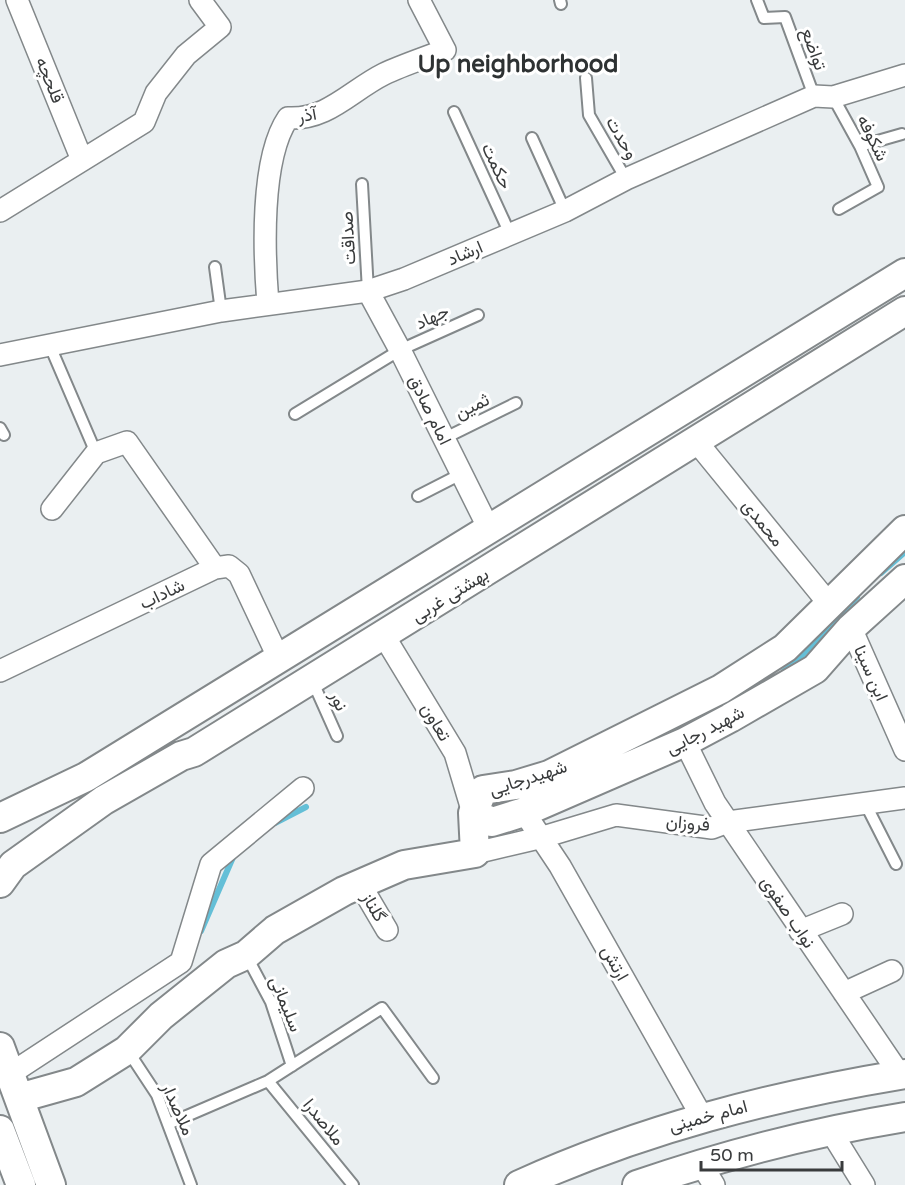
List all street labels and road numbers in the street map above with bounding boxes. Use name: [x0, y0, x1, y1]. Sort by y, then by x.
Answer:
street label: تواضع: [795, 25, 832, 74]
street label: قلحچه: [30, 54, 69, 107]
street label: آذر: [295, 102, 320, 128]
street label: شکوفه: [852, 111, 894, 165]
street label: وحدت: [601, 113, 643, 163]
street label: حکمت: [477, 139, 517, 193]
street label: صداقت: [336, 211, 360, 265]
street label: ارشاد: [444, 236, 486, 270]
street label: جهاد: [412, 300, 452, 334]
street label: امام صادق: [403, 372, 456, 449]
street label: ثمین: [451, 388, 493, 424]
street label: محمدی: [737, 495, 789, 551]
street label: بهشتی غربی: [407, 563, 493, 627]
street label: شاداب: [136, 574, 188, 614]
street label: ابن سینا: [849, 642, 893, 704]
street label: نور: [325, 687, 353, 714]
street label: تعاون: [416, 699, 456, 745]
street label: شهید رجایی: [662, 701, 748, 759]
street label: شهیدرجایی: [486, 755, 570, 801]
street label: فروزان: [665, 810, 711, 836]
street label: نواب صفوی: [756, 872, 820, 952]
street label: گلناز: [356, 887, 391, 926]
street label: ارتش: [596, 942, 634, 984]
street label: سلیمانی: [265, 973, 307, 1035]
street label: ملاصدار: [156, 1078, 199, 1139]
street label: ملاصدرا: [298, 1094, 350, 1150]
street label: امام خمینی: [666, 1095, 750, 1138]

